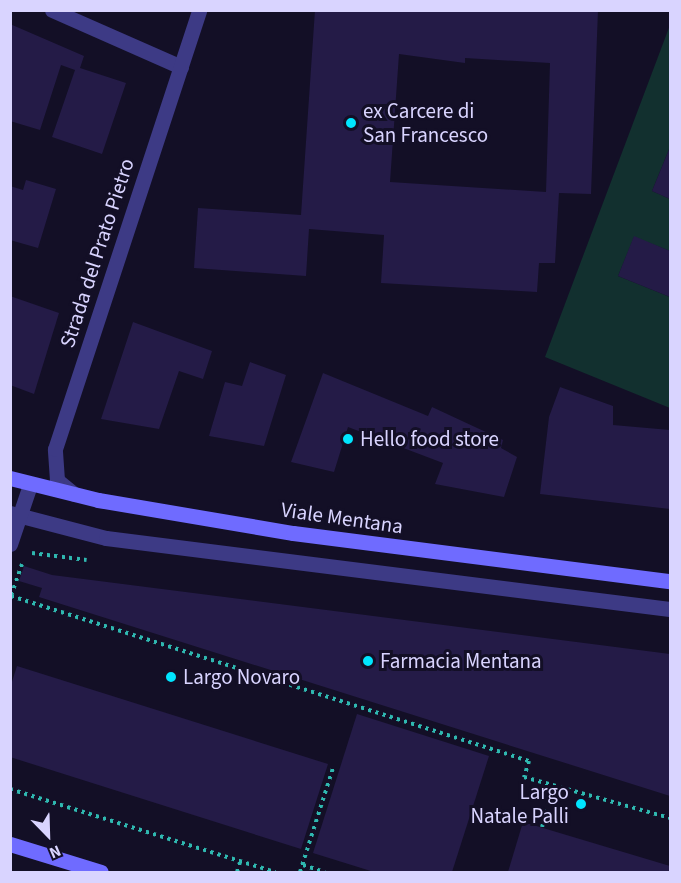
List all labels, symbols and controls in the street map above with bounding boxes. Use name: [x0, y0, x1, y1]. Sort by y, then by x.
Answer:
place label: ex Carcere di San Francesco: [363, 98, 488, 148]
marker: ex Carcere di San Francesco: [344, 116, 358, 130]
street label: Strada del Prato Pietro: [55, 155, 139, 351]
place label: Hello food store: [360, 426, 499, 452]
marker: Hello food store: [341, 432, 355, 446]
street label: Viale Mentana: [279, 497, 405, 539]
place label: Farmacia Mentana: [380, 648, 542, 674]
marker: Farmacia Mentana: [361, 654, 375, 668]
place label: Largo Novaro: [183, 664, 300, 690]
marker: Largo Novaro: [164, 670, 178, 684]
place label: Largo Natale Palli: [470, 779, 569, 829]
marker: Largo Natale Palli: [574, 797, 588, 811]
north arrow: [18, 805, 78, 865]
text: N: [46, 839, 64, 864]

